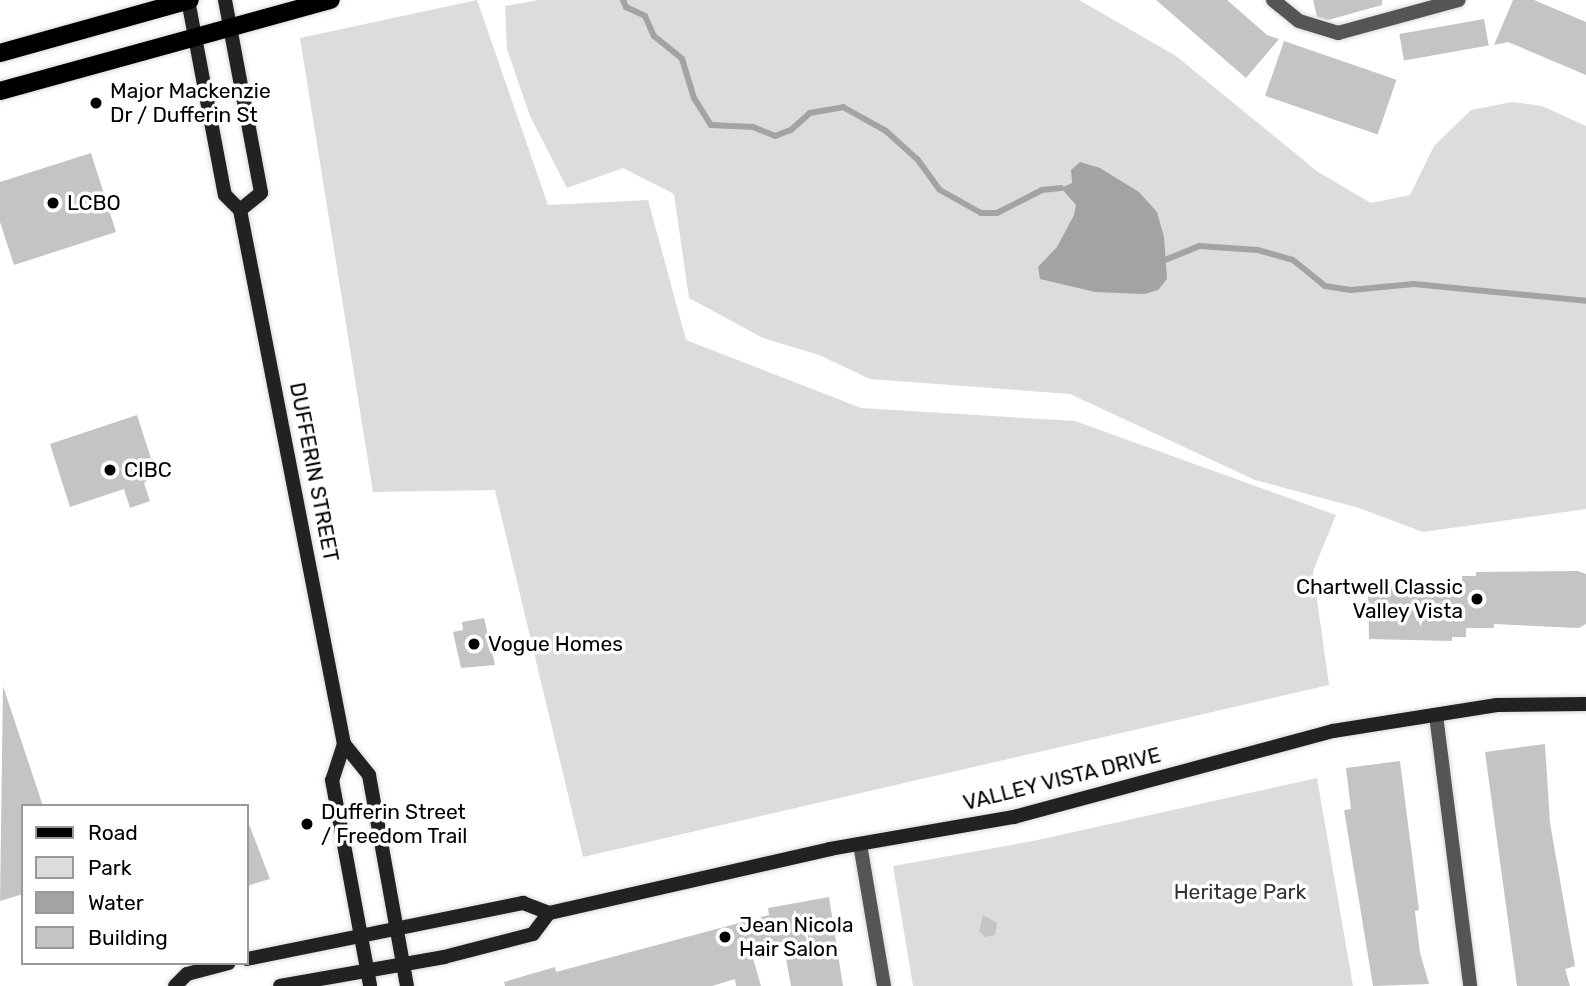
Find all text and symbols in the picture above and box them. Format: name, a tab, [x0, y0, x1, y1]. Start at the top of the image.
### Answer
place label: Major Mackenzie Dr / Dufferin St	[110, 78, 271, 128]
marker: Major Mackenzie Dr / Dufferin St	[88, 95, 104, 111]
place label: LCBO	[67, 190, 121, 216]
marker: LCBO	[45, 195, 61, 211]
street label: DUFFERIN STREET	[284, 380, 344, 564]
place label: CIBC	[124, 457, 172, 483]
marker: CIBC	[102, 462, 118, 478]
place label: Chartwell Classic Valley Vista	[1296, 574, 1463, 624]
marker: Chartwell Classic Valley Vista	[1469, 591, 1485, 607]
place label: Vogue Homes	[488, 631, 623, 657]
marker: Vogue Homes	[466, 636, 482, 652]
street label: VALLEY VISTA DRIVE	[960, 742, 1164, 816]
place label: Dufferin Street / Freedom Trail	[321, 799, 468, 849]
legend	[21, 804, 248, 965]
marker: Dufferin Street / Freedom Trail	[299, 816, 315, 832]
text: Road	[88, 820, 138, 845]
text: Park	[88, 855, 132, 880]
park label: Heritage Park	[1174, 879, 1306, 905]
text: Water	[88, 890, 144, 915]
place label: Jean Nicola Hair Salon	[739, 912, 854, 962]
text: Building	[88, 925, 168, 950]
marker: Jean Nicola Hair Salon	[717, 929, 733, 945]

